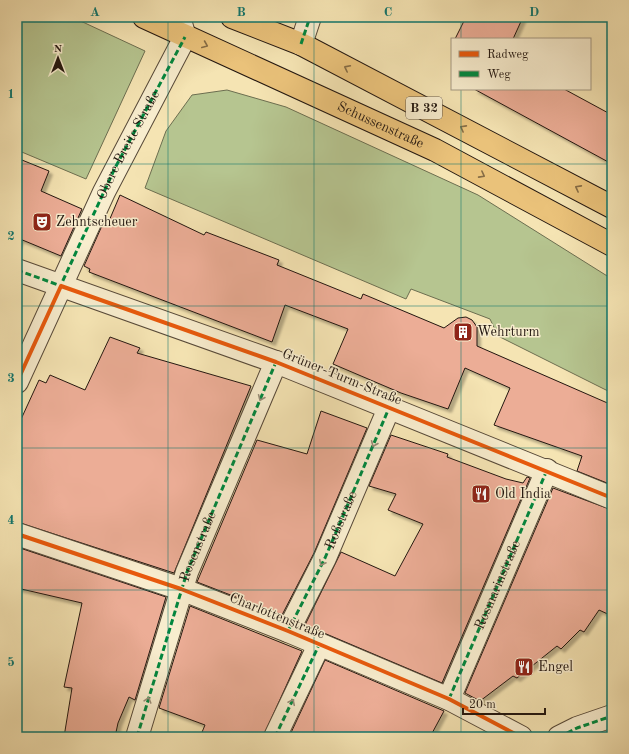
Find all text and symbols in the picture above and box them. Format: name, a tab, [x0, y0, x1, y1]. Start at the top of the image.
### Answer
text: A	[90, 6, 100, 19]
text: B	[236, 6, 246, 19]
text: C	[384, 6, 392, 19]
text: D	[529, 6, 539, 19]
north arrow	[38, 38, 78, 78]
legend	[451, 38, 591, 90]
one-way arrow	[200, 40, 208, 48]
text: N	[54, 44, 63, 55]
text: Radweg	[487, 49, 529, 61]
one-way arrow	[344, 65, 351, 73]
text: Weg	[487, 69, 511, 81]
text: 1	[7, 88, 15, 101]
street label: Obere Breite Straße	[95, 88, 162, 201]
road number: B 32	[406, 97, 442, 119]
street label: Schussenstraße	[335, 99, 426, 151]
one-way arrow	[459, 125, 467, 132]
one-way arrow	[478, 171, 485, 178]
one-way arrow	[574, 186, 582, 193]
theatre icon: Zehntscheuer	[31, 211, 53, 233]
place label: Zehntscheuer	[56, 215, 138, 229]
text: 2	[7, 230, 15, 243]
building icon: Wehrturm	[452, 321, 474, 343]
place label: Wehrturm	[477, 325, 540, 339]
street label: Grüner-Turm-Straße	[280, 347, 404, 407]
text: 3	[7, 372, 15, 385]
one-way arrow	[257, 394, 265, 401]
one-way arrow	[370, 440, 378, 447]
restaurant icon: Old India	[470, 483, 492, 505]
place label: Old India	[495, 487, 551, 501]
street label: Roßstraße	[323, 489, 360, 551]
street label: Rosenstraße	[177, 510, 219, 583]
text: 4	[7, 514, 15, 527]
street label: Rosmarinstraße	[473, 538, 523, 632]
one-way arrow	[319, 559, 327, 566]
street label: Charlottenstraße	[227, 590, 327, 642]
text: 5	[7, 656, 15, 669]
restaurant icon: Engel	[513, 656, 535, 678]
place label: Engel	[538, 660, 573, 674]
scale bar	[463, 690, 545, 716]
one-way arrow	[143, 696, 152, 703]
one-way arrow	[287, 699, 295, 706]
text: 20 m	[469, 699, 496, 711]

